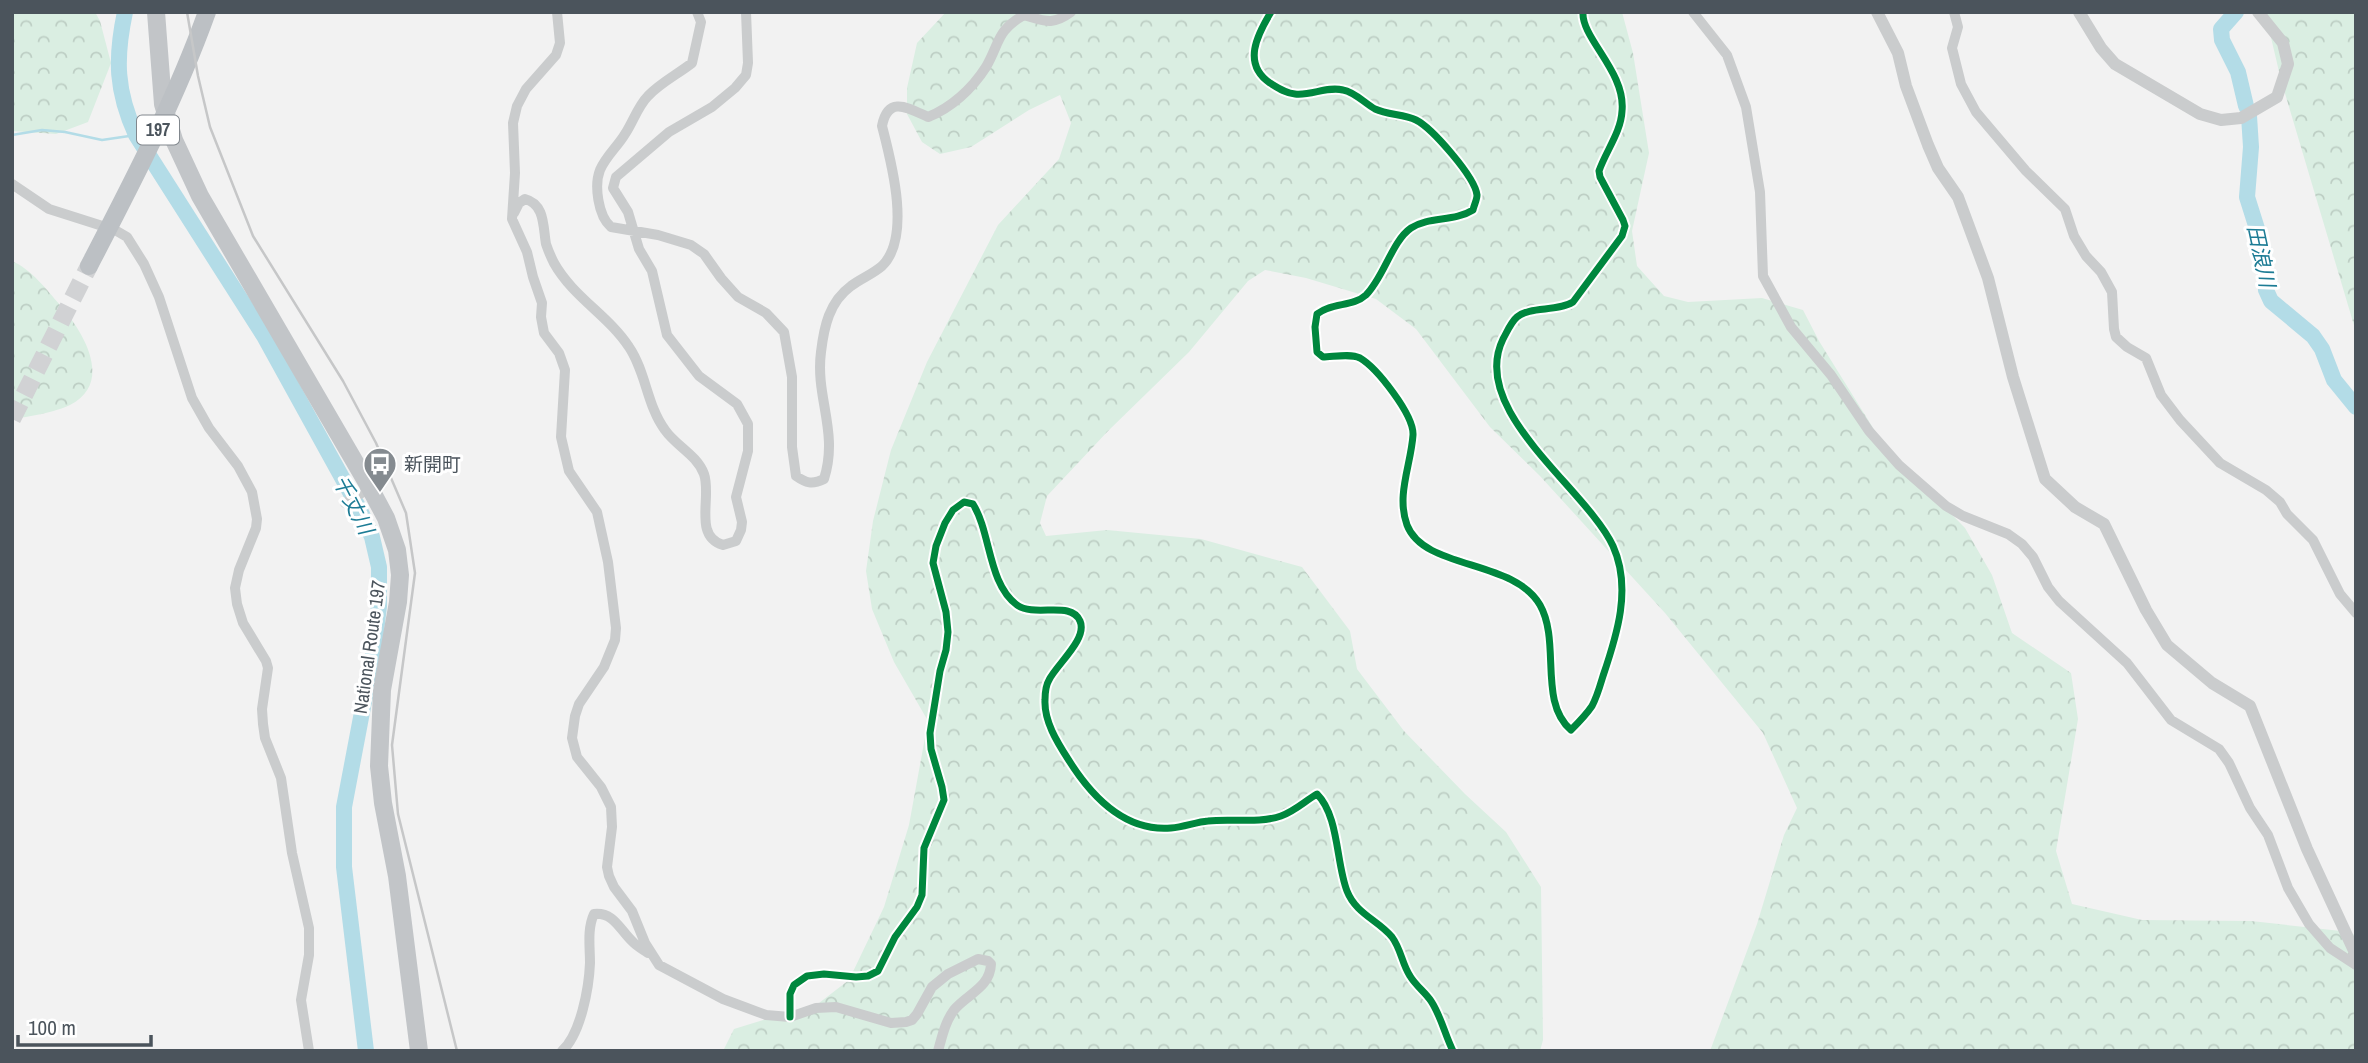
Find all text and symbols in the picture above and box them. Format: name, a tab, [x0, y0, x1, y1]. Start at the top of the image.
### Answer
road number: 197	[137, 116, 179, 145]
water label: 田浪川	[2241, 222, 2283, 292]
bus stop icon: 新開町	[361, 445, 399, 494]
place label: 新開町	[404, 451, 461, 477]
water label: 千丈川	[326, 470, 382, 541]
street label: National Route 197	[347, 578, 391, 715]
scale bar	[18, 1004, 150, 1048]
text: 100 m	[28, 1013, 76, 1042]

